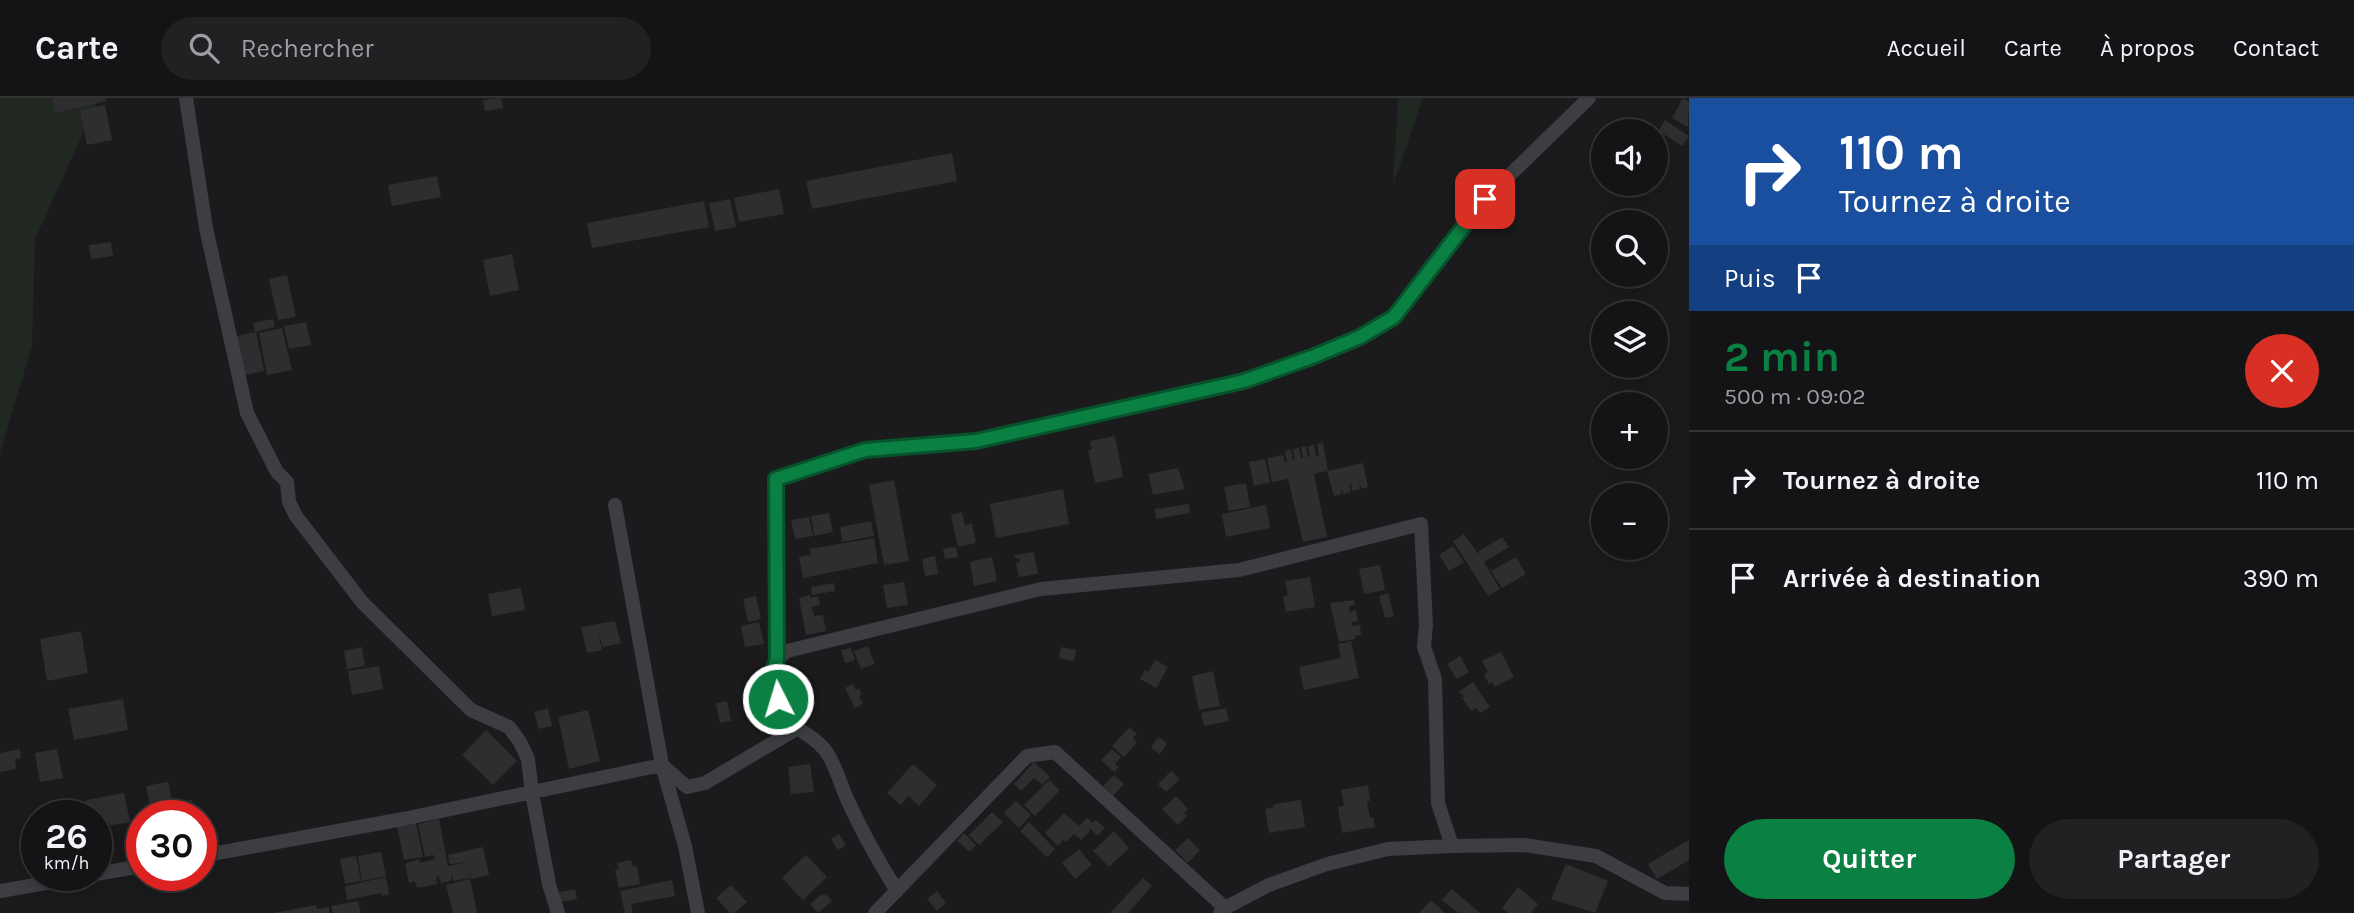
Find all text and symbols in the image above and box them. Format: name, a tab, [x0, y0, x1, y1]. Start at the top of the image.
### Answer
search box	[161, 17, 651, 80]
text: Carte	[35, 29, 119, 67]
icon: search	[185, 29, 223, 67]
text: Rechercher	[241, 33, 374, 64]
text: Accueil	[1887, 34, 1966, 62]
text: Carte	[2004, 34, 2062, 62]
text: À propos	[2100, 34, 2195, 62]
text: Contact	[2233, 34, 2319, 62]
map controls	[1591, 119, 1668, 560]
button: sound	[1591, 119, 1668, 196]
text: 110 m	[1839, 124, 1964, 181]
icon: right	[1724, 126, 1815, 217]
pin	[1455, 169, 1515, 229]
icon: arrive	[1466, 180, 1504, 218]
text: Tournez à droite	[1839, 183, 2071, 220]
button: search	[1591, 210, 1668, 287]
icon: arrive	[1790, 259, 1828, 297]
text: Puis	[1724, 263, 1776, 294]
button: layers	[1591, 301, 1668, 378]
text: 2 min	[1724, 332, 1840, 382]
button: close	[2245, 334, 2319, 408]
text: 500 m · 09:02	[1724, 383, 1866, 410]
button: +	[1591, 392, 1668, 469]
icon: right	[1724, 461, 1762, 499]
text: Tournez à droite	[1783, 465, 1980, 496]
text: 110 m	[2256, 465, 2319, 496]
button: −	[1591, 483, 1668, 560]
icon: arrive	[1724, 559, 1762, 597]
text: Arrivée à destination	[1783, 563, 2041, 594]
text: 390 m	[2243, 563, 2319, 594]
position arrow	[741, 662, 815, 736]
speed limit sign: 30	[126, 800, 217, 891]
text: 26	[45, 816, 88, 857]
button: Quitter	[1724, 819, 2015, 899]
button: Partager	[2029, 819, 2319, 899]
text: km/h	[44, 852, 89, 874]

